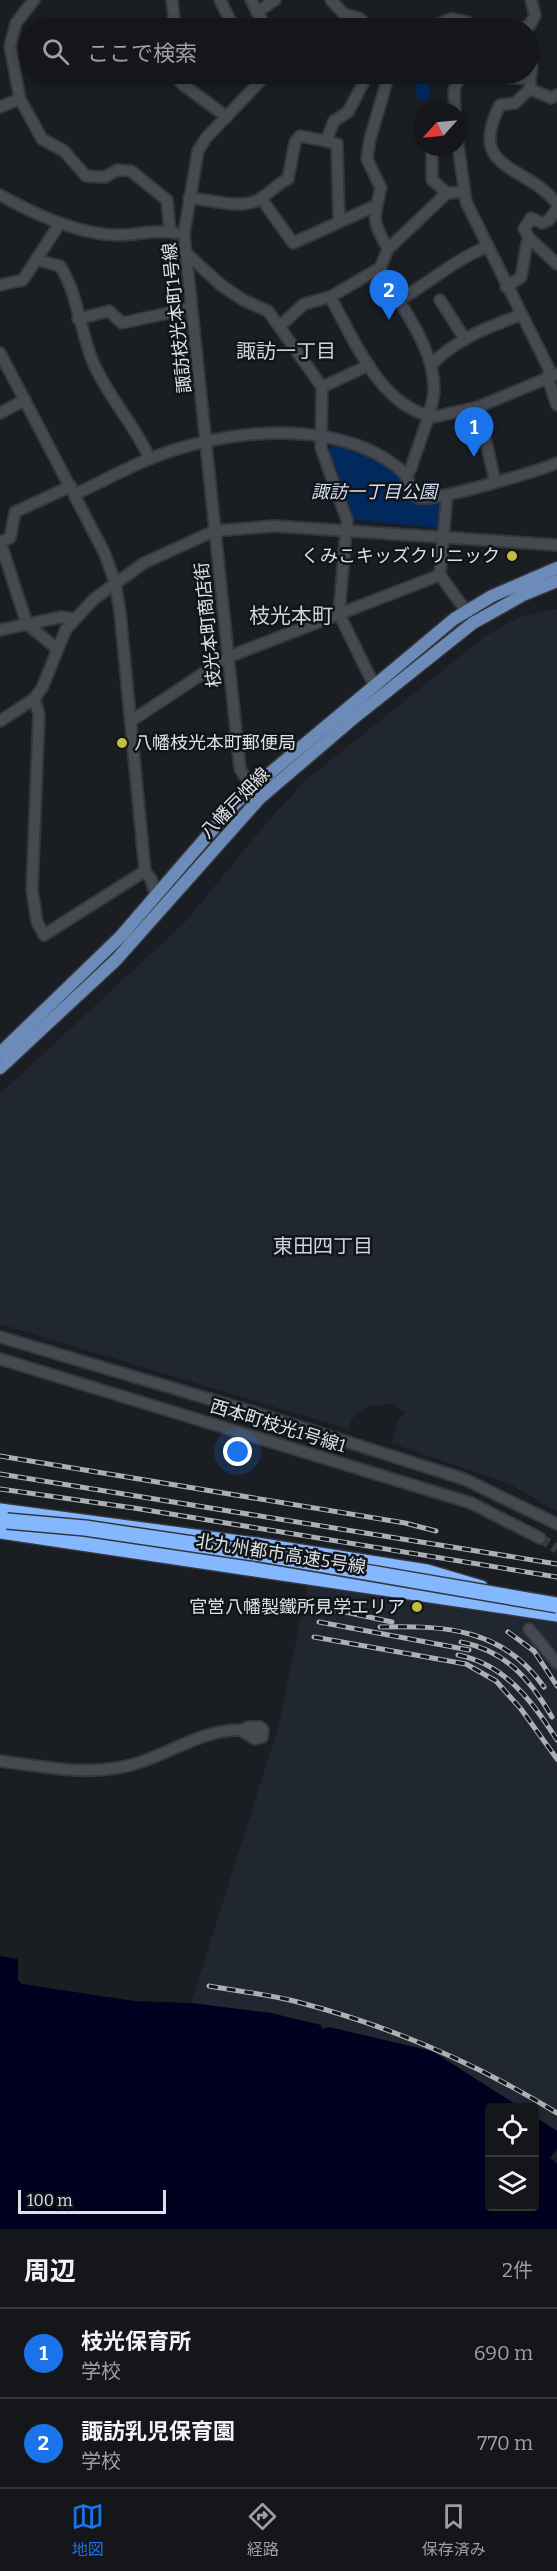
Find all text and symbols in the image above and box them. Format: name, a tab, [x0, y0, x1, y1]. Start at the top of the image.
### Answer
search box	[18, 18, 539, 84]
icon: search	[39, 35, 72, 68]
text: ここで検索	[87, 40, 197, 67]
north arrow	[413, 102, 467, 156]
street label: 諏訪枝光本町1号線	[158, 242, 196, 394]
pin: 2	[370, 270, 408, 320]
district label: 諏訪一丁目	[236, 339, 336, 363]
pin: 1	[454, 408, 494, 457]
park label: 諏訪一丁目公園	[311, 481, 440, 503]
place label: くみこキッズクリニック	[301, 545, 500, 567]
marker: くみこキッズクリニック	[505, 549, 519, 563]
street label: 枝光本町商店街	[190, 561, 226, 689]
district label: 枝光本町	[249, 603, 333, 629]
place label: 八幡枝光本町郵便局	[134, 732, 296, 754]
marker: 八幡枝光本町郵便局	[115, 736, 129, 750]
street label: 八幡戸畑線	[196, 763, 274, 843]
district label: 東田四丁目	[273, 1234, 373, 1258]
street label: 西本町枝光1号線1	[208, 1395, 349, 1457]
your location	[223, 1437, 252, 1466]
street label: 北九州都市高速5号線	[195, 1530, 367, 1578]
place label: 官営八幡製鐵所見学エリア	[189, 1596, 405, 1618]
marker: 官営八幡製鐵所見学エリア	[410, 1600, 424, 1614]
map controls	[485, 2103, 539, 2211]
button: locate	[485, 2103, 539, 2157]
button: layers	[485, 2157, 539, 2211]
scale bar	[18, 2187, 166, 2214]
text: 100 m	[27, 2191, 72, 2210]
text: 周辺	[24, 2256, 76, 2287]
text: 2件	[502, 2258, 533, 2282]
text: 枝光保育所	[81, 2328, 191, 2355]
text: 1	[39, 2341, 48, 2365]
text: 690 m	[474, 2341, 533, 2365]
text: 学校	[81, 2359, 121, 2383]
text: 諏訪乳児保育園	[81, 2418, 235, 2445]
text: 2	[38, 2431, 49, 2455]
text: 770 m	[477, 2431, 533, 2455]
text: 学校	[81, 2449, 121, 2473]
tab: 地図	[71, 2500, 104, 2560]
tab: 経路	[246, 2500, 279, 2560]
tab: 保存済み	[422, 2500, 486, 2560]

